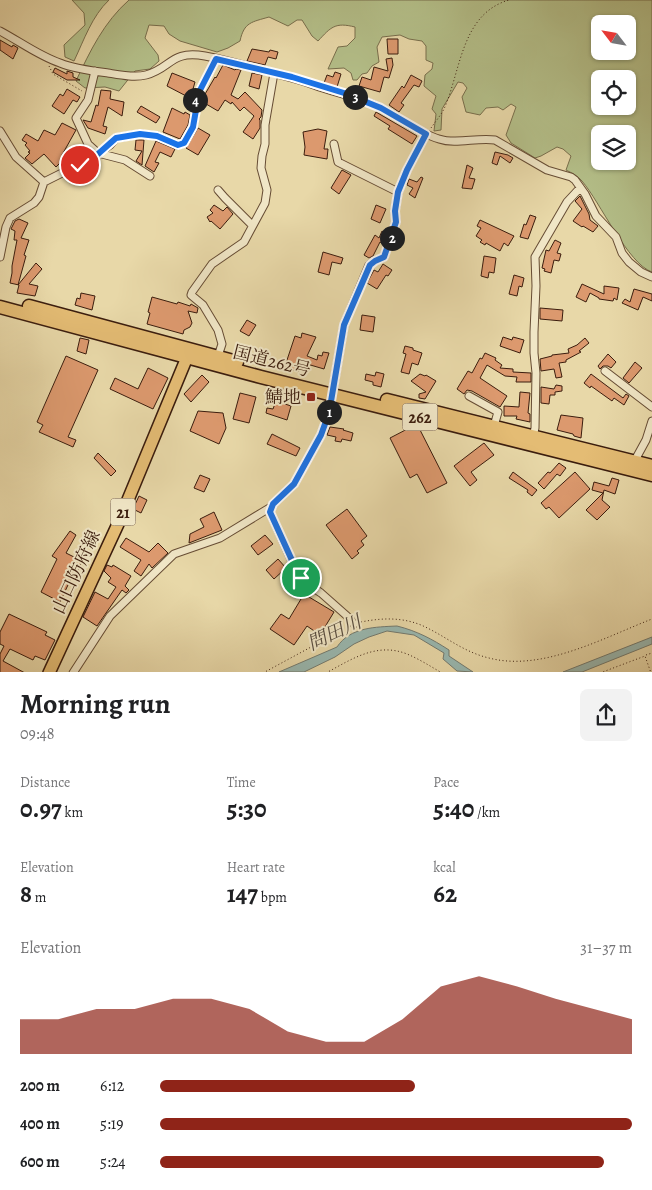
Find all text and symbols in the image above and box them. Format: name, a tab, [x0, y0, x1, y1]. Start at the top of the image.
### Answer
north arrow	[591, 15, 636, 60]
map controls	[591, 15, 636, 170]
button: locate	[591, 70, 636, 115]
pin: 3	[342, 84, 368, 110]
pin: 4	[182, 88, 208, 112]
text: 3	[352, 88, 359, 107]
text: 4	[192, 91, 199, 110]
button: layers	[591, 125, 636, 170]
pin	[59, 144, 101, 186]
icon: check	[66, 151, 94, 179]
pin: 2	[380, 226, 404, 250]
text: 2	[389, 229, 396, 248]
street label: 国道262号	[231, 340, 313, 382]
place label: 鯖地	[265, 385, 301, 409]
marker: 鯖地	[305, 391, 317, 403]
pin: 1	[316, 400, 342, 424]
text: 1	[327, 403, 332, 422]
road number: 262	[402, 404, 438, 431]
road number: 21	[110, 498, 136, 526]
street label: 山口防府線	[46, 526, 106, 618]
pin	[280, 557, 322, 599]
icon: arrive	[287, 564, 315, 592]
water label: 問田川	[303, 608, 368, 657]
text: Morning run	[20, 685, 170, 723]
button: share	[580, 689, 632, 741]
text: 09:48	[20, 723, 55, 745]
text: Distance	[20, 773, 70, 792]
text: Time	[227, 773, 256, 792]
text: Pace	[433, 773, 459, 792]
text: 0.97	[20, 792, 62, 826]
text: 5:30	[227, 792, 267, 826]
text: 5:40	[433, 792, 474, 826]
text: km	[62, 803, 83, 822]
text: /km	[474, 803, 500, 822]
text: Elevation	[20, 858, 74, 877]
text: Heart rate	[227, 858, 285, 877]
text: kcal	[433, 858, 456, 877]
text: 8	[20, 877, 32, 911]
text: 147	[227, 877, 258, 911]
text: 62	[433, 877, 457, 911]
text: m	[32, 888, 46, 907]
text: bpm	[258, 888, 287, 907]
text: Elevation	[20, 937, 81, 959]
text: 31–37 m	[580, 937, 632, 959]
text: 200 m	[20, 1075, 60, 1097]
text: 6:12	[100, 1075, 124, 1097]
text: 400 m	[20, 1113, 60, 1135]
text: 5:19	[100, 1113, 123, 1135]
text: 600 m	[20, 1151, 60, 1173]
text: 5:24	[100, 1151, 126, 1173]

